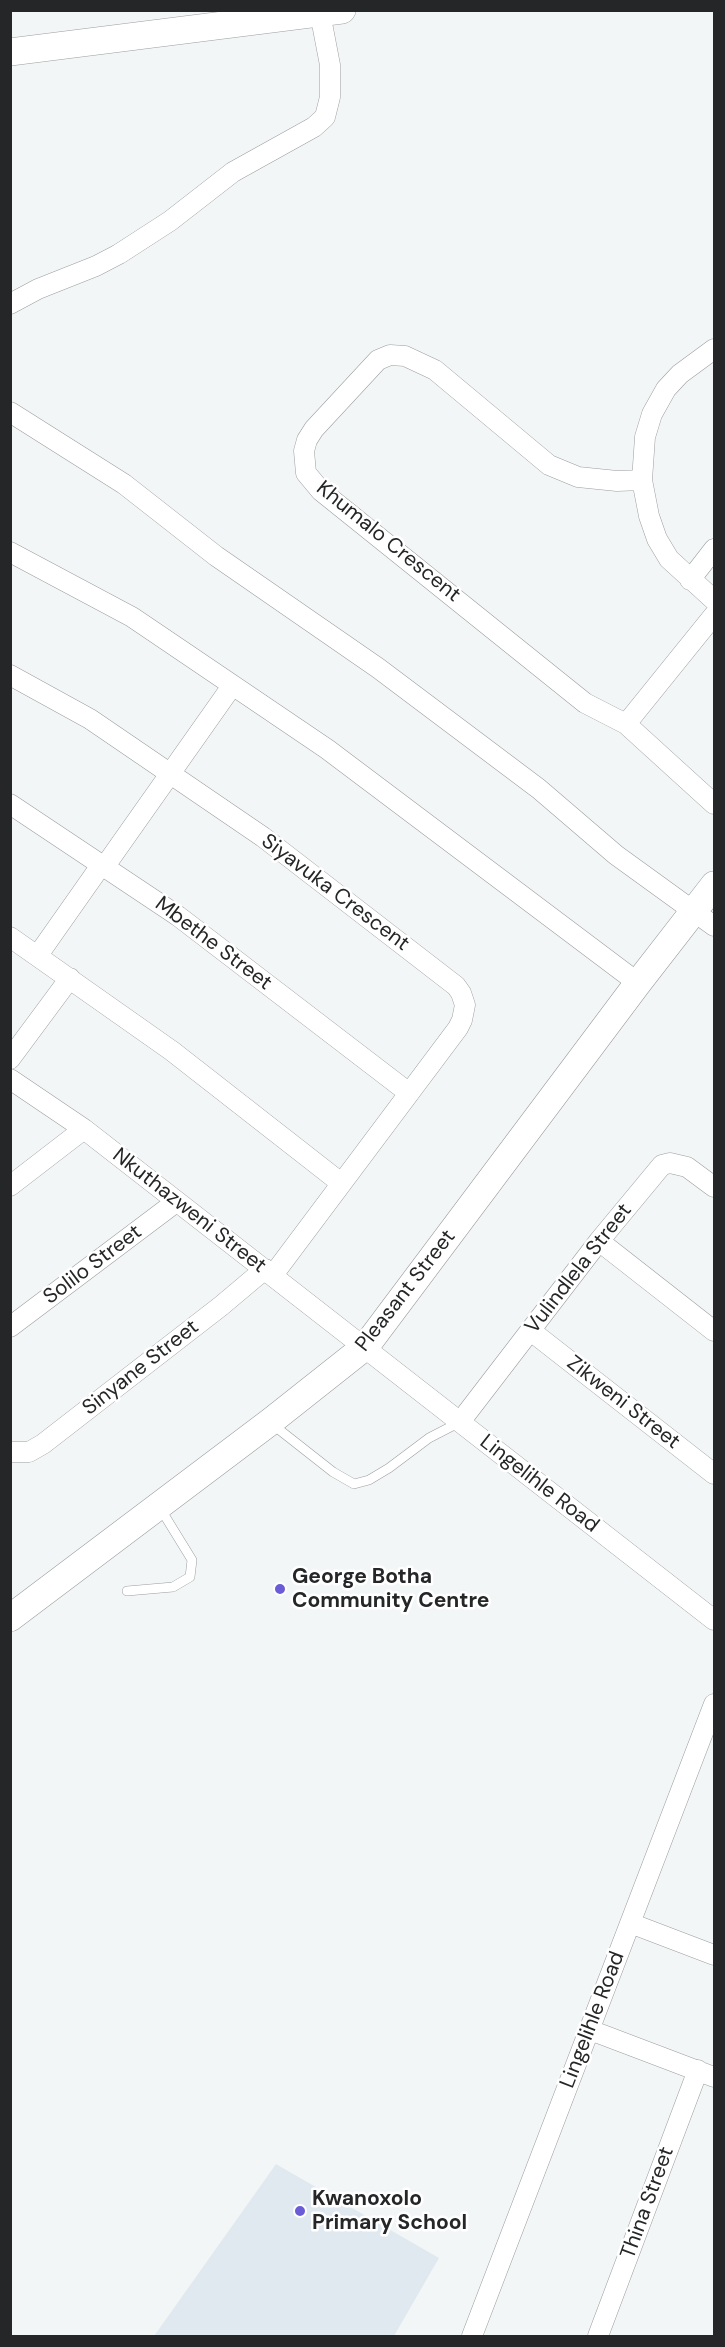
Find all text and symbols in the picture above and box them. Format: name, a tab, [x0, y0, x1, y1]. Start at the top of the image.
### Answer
street label: Khumalo Crescent	[311, 476, 465, 608]
street label: Siyavuka Crescent	[256, 829, 414, 957]
street label: Mbethe Street	[150, 892, 276, 996]
street label: Nkuthazweni Street	[107, 1143, 271, 1279]
street label: Vulindlela Street	[520, 1199, 638, 1339]
street label: Solilo Street	[39, 1220, 147, 1310]
street label: Pleasant Street	[351, 1225, 461, 1357]
street label: Sinyane Street	[78, 1315, 204, 1421]
street label: Zikweni Street	[561, 1351, 685, 1455]
street label: Lingelihle Road	[474, 1430, 604, 1538]
place label: George Botha Community Centre	[292, 1564, 489, 1614]
marker: George Botha Community Centre	[273, 1582, 287, 1596]
street label: Lingelihle Road	[555, 1948, 631, 2092]
street label: Thina Street	[616, 2143, 680, 2263]
place label: Kwanoxolo Primary School	[312, 2186, 467, 2236]
marker: Kwanoxolo Primary School	[293, 2204, 307, 2218]

